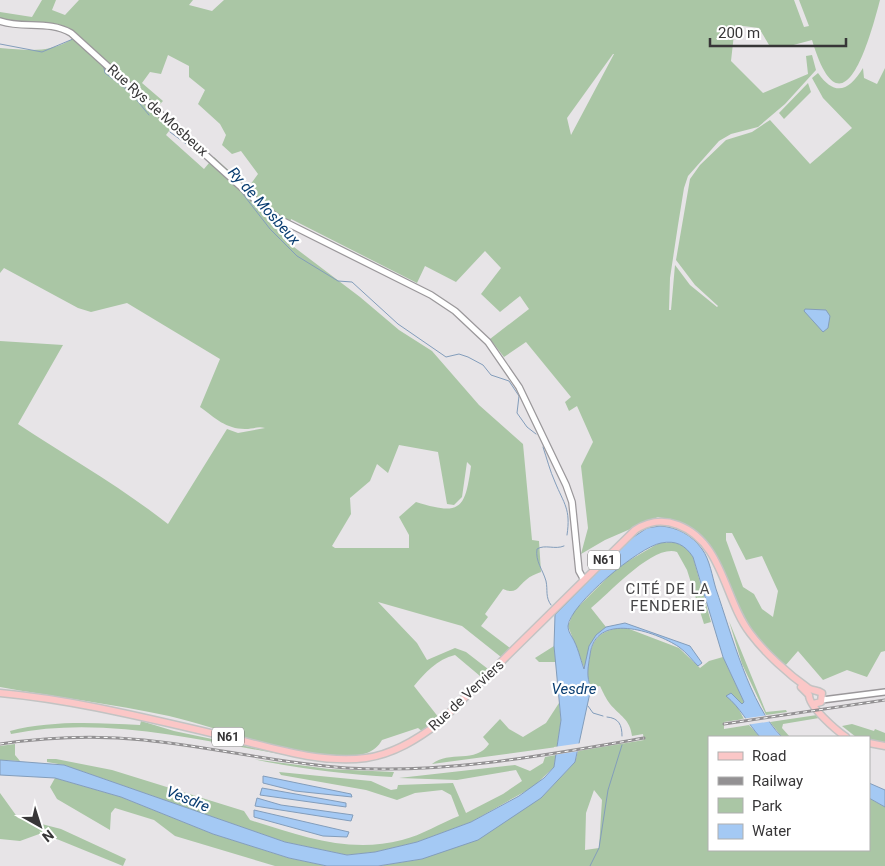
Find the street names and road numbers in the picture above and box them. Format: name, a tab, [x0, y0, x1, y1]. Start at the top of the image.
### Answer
street label: Rue Rys de Mosbeux	[105, 61, 211, 159]
road number: N61	[588, 550, 620, 570]
street label: Rue de Verviers	[425, 656, 507, 734]
road number: N61	[212, 728, 244, 746]

